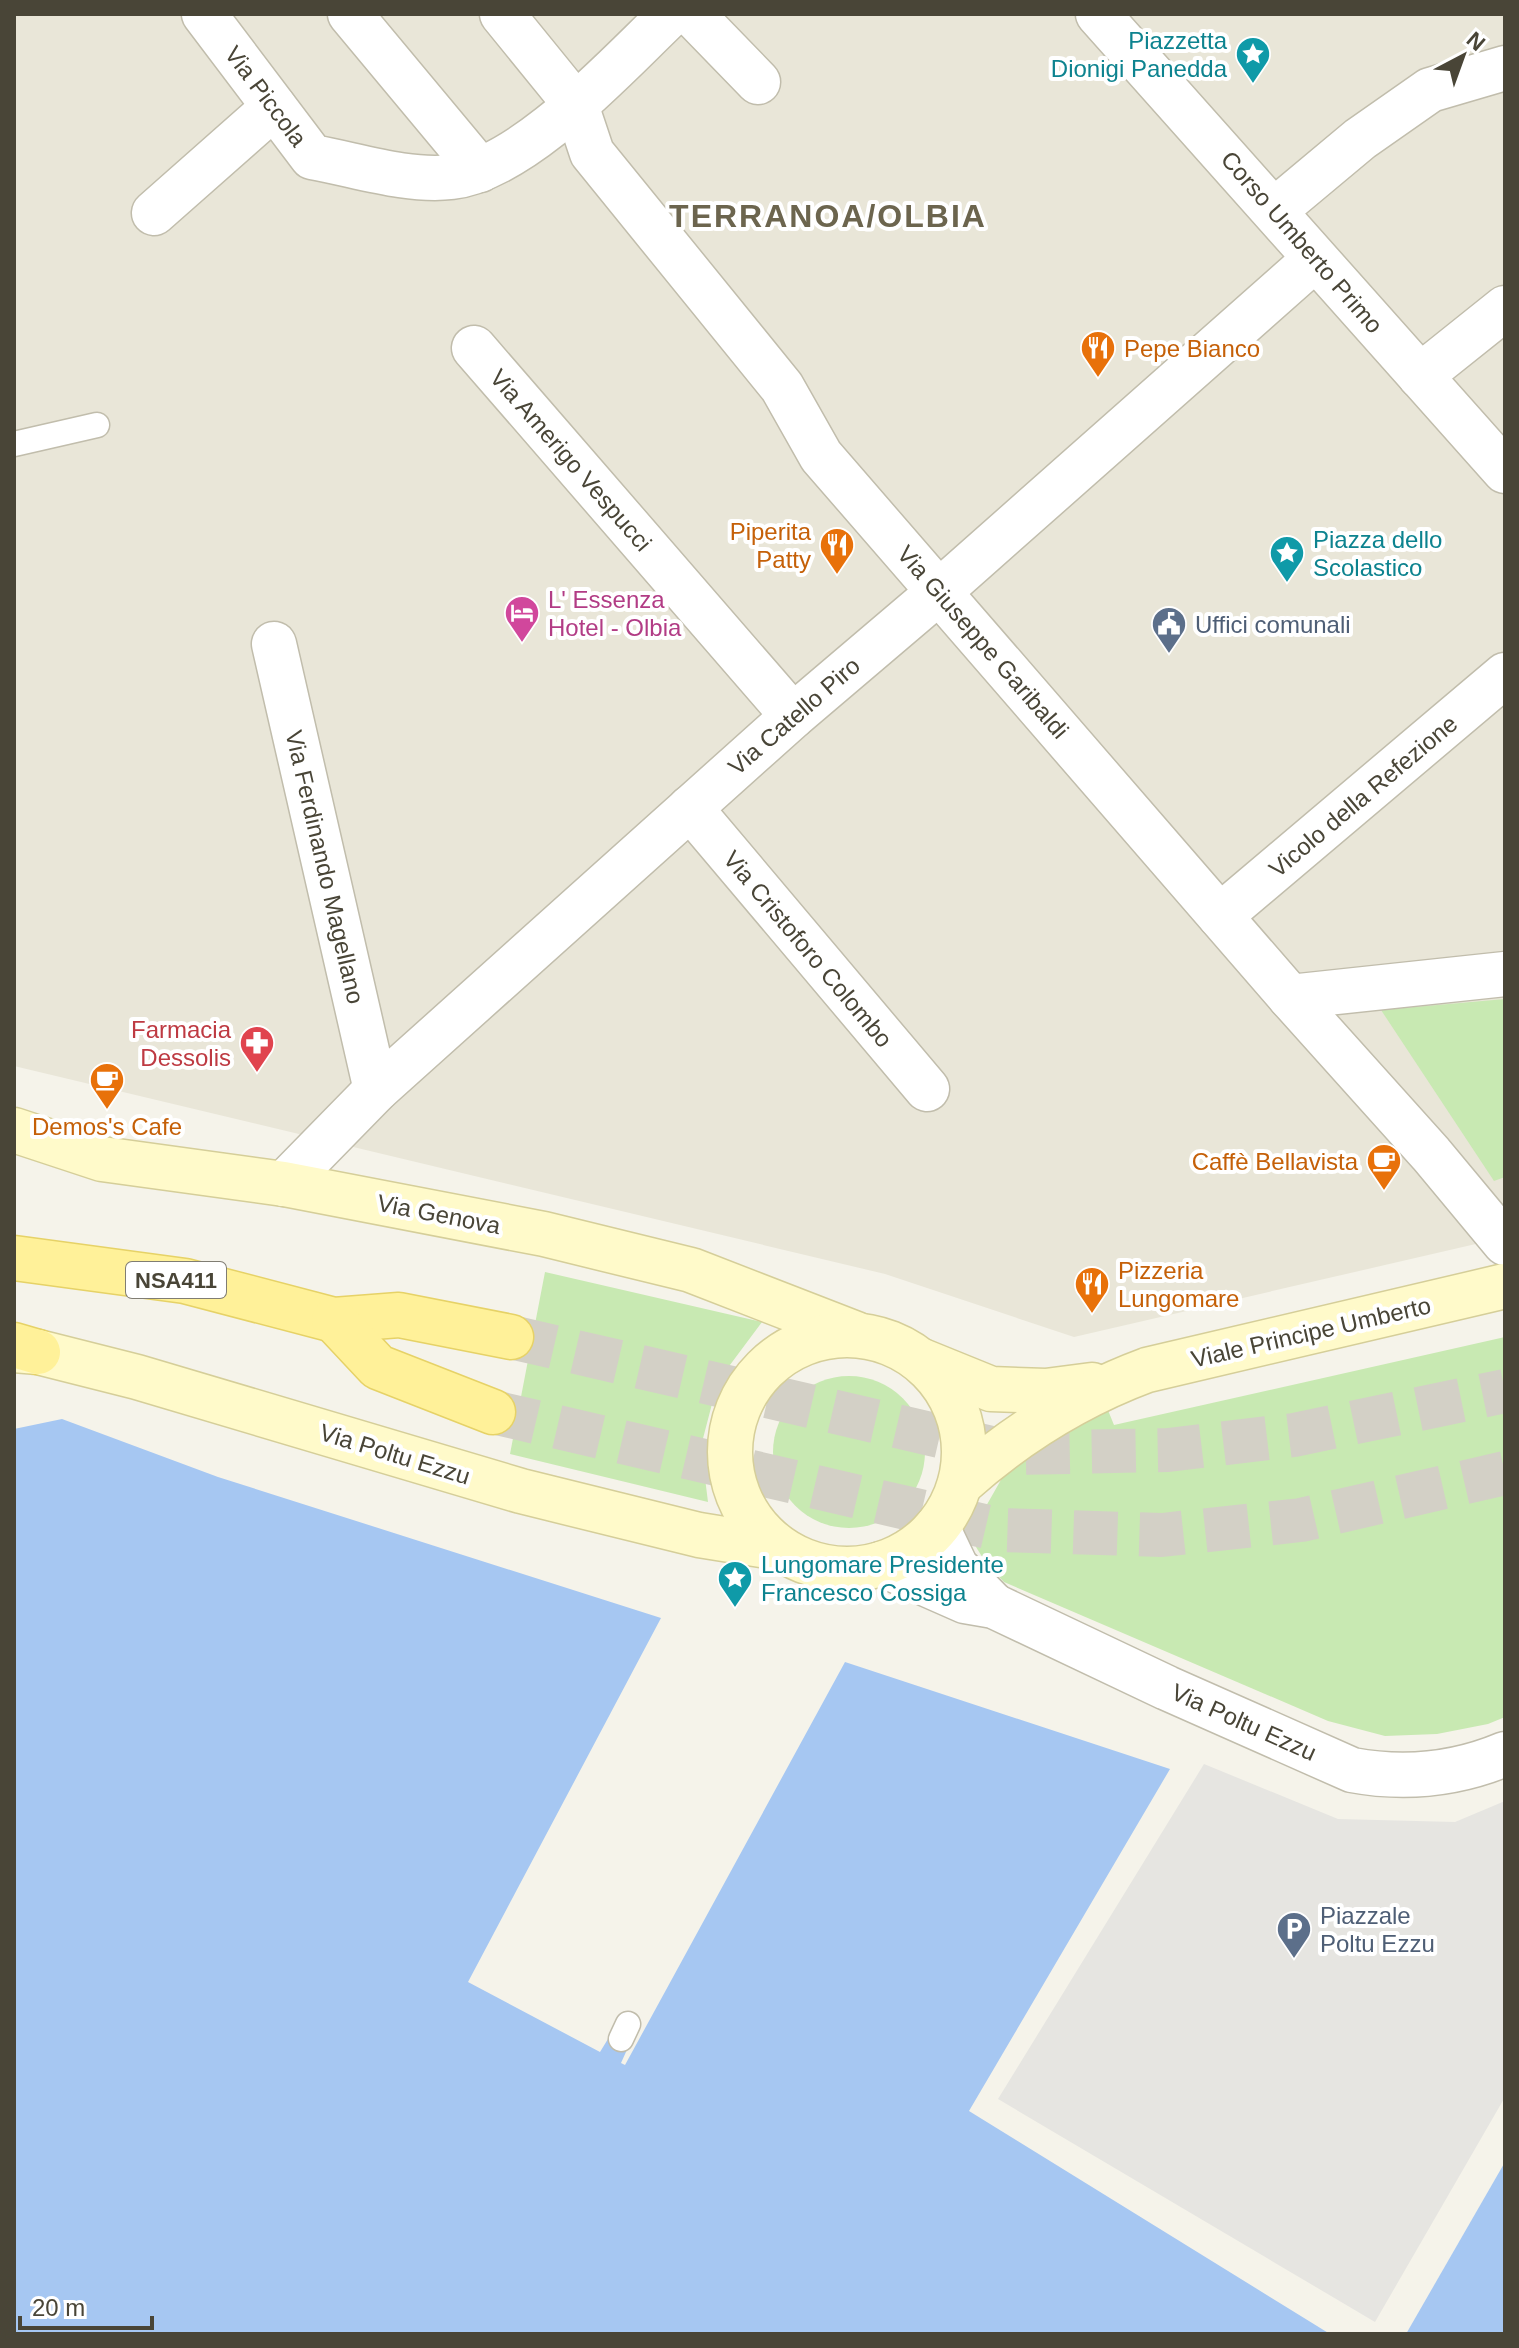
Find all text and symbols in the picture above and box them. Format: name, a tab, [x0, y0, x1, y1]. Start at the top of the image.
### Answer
north arrow	[1423, 16, 1503, 96]
place label: Piazzetta Dionigi Panedda	[1051, 27, 1228, 82]
text: N	[1462, 27, 1490, 56]
place icon: Piazzetta Dionigi Panedda	[1234, 35, 1272, 85]
street label: Via Piccola	[220, 41, 313, 152]
street label: Corso Umberto Primo	[1216, 146, 1388, 338]
district label: TERRANOA/OLBIA	[669, 198, 987, 234]
restaurant icon: Pepe Bianco	[1079, 329, 1117, 379]
place label: Pepe Bianco	[1124, 335, 1260, 362]
street label: Via Amerigo Vespucci	[485, 364, 657, 556]
place label: Piperita Patty	[730, 518, 812, 573]
restaurant icon: Piperita Patty	[818, 526, 856, 576]
place label: Piazza dello Scolastico	[1313, 526, 1442, 581]
place icon: Piazza dello Scolastico	[1268, 534, 1306, 584]
street label: Via Giuseppe Garibaldi	[892, 540, 1074, 744]
place label: L' Essenza Hotel - Olbia	[548, 586, 682, 641]
hotel icon: L' Essenza Hotel - Olbia	[503, 594, 541, 644]
public building icon: Uffici comunali	[1150, 605, 1188, 655]
place label: Uffici comunali	[1195, 611, 1351, 638]
street label: Via Catello Piro	[723, 652, 865, 780]
street label: Vicolo della Refezione	[1264, 709, 1462, 883]
street label: Via Ferdinando Magellano	[280, 728, 370, 1006]
street label: Via Cristoforo Colombo	[718, 845, 898, 1053]
place label: Farmacia Dessolis	[131, 1016, 232, 1071]
pharmacy icon: Farmacia Dessolis	[238, 1024, 276, 1074]
cafe icon: Demos's Cafe	[88, 1061, 126, 1111]
place label: Demos's Cafe	[32, 1113, 182, 1140]
cafe icon: Caffè Bellavista	[1365, 1142, 1403, 1192]
place label: Caffè Bellavista	[1192, 1148, 1359, 1175]
street label: Via Genova	[375, 1189, 504, 1239]
place label: Pizzeria Lungomare	[1118, 1257, 1239, 1312]
road number: NSA411	[126, 1262, 226, 1298]
restaurant icon: Pizzeria Lungomare	[1073, 1265, 1111, 1315]
street label: Viale Principe Umberto	[1189, 1291, 1433, 1373]
street label: Via Poltu Ezzu	[317, 1418, 473, 1490]
place label: Lungomare Presidente Francesco Cossiga	[761, 1551, 1004, 1606]
place icon: Lungomare Presidente Francesco Cossiga	[716, 1559, 754, 1609]
street label: Via Poltu Ezzu	[1167, 1678, 1321, 1766]
place label: Piazzale Poltu Ezzu	[1320, 1902, 1435, 1957]
parking icon: Piazzale Poltu Ezzu	[1275, 1910, 1313, 1960]
scale bar	[20, 2280, 152, 2330]
text: 20 m	[32, 2294, 85, 2321]

